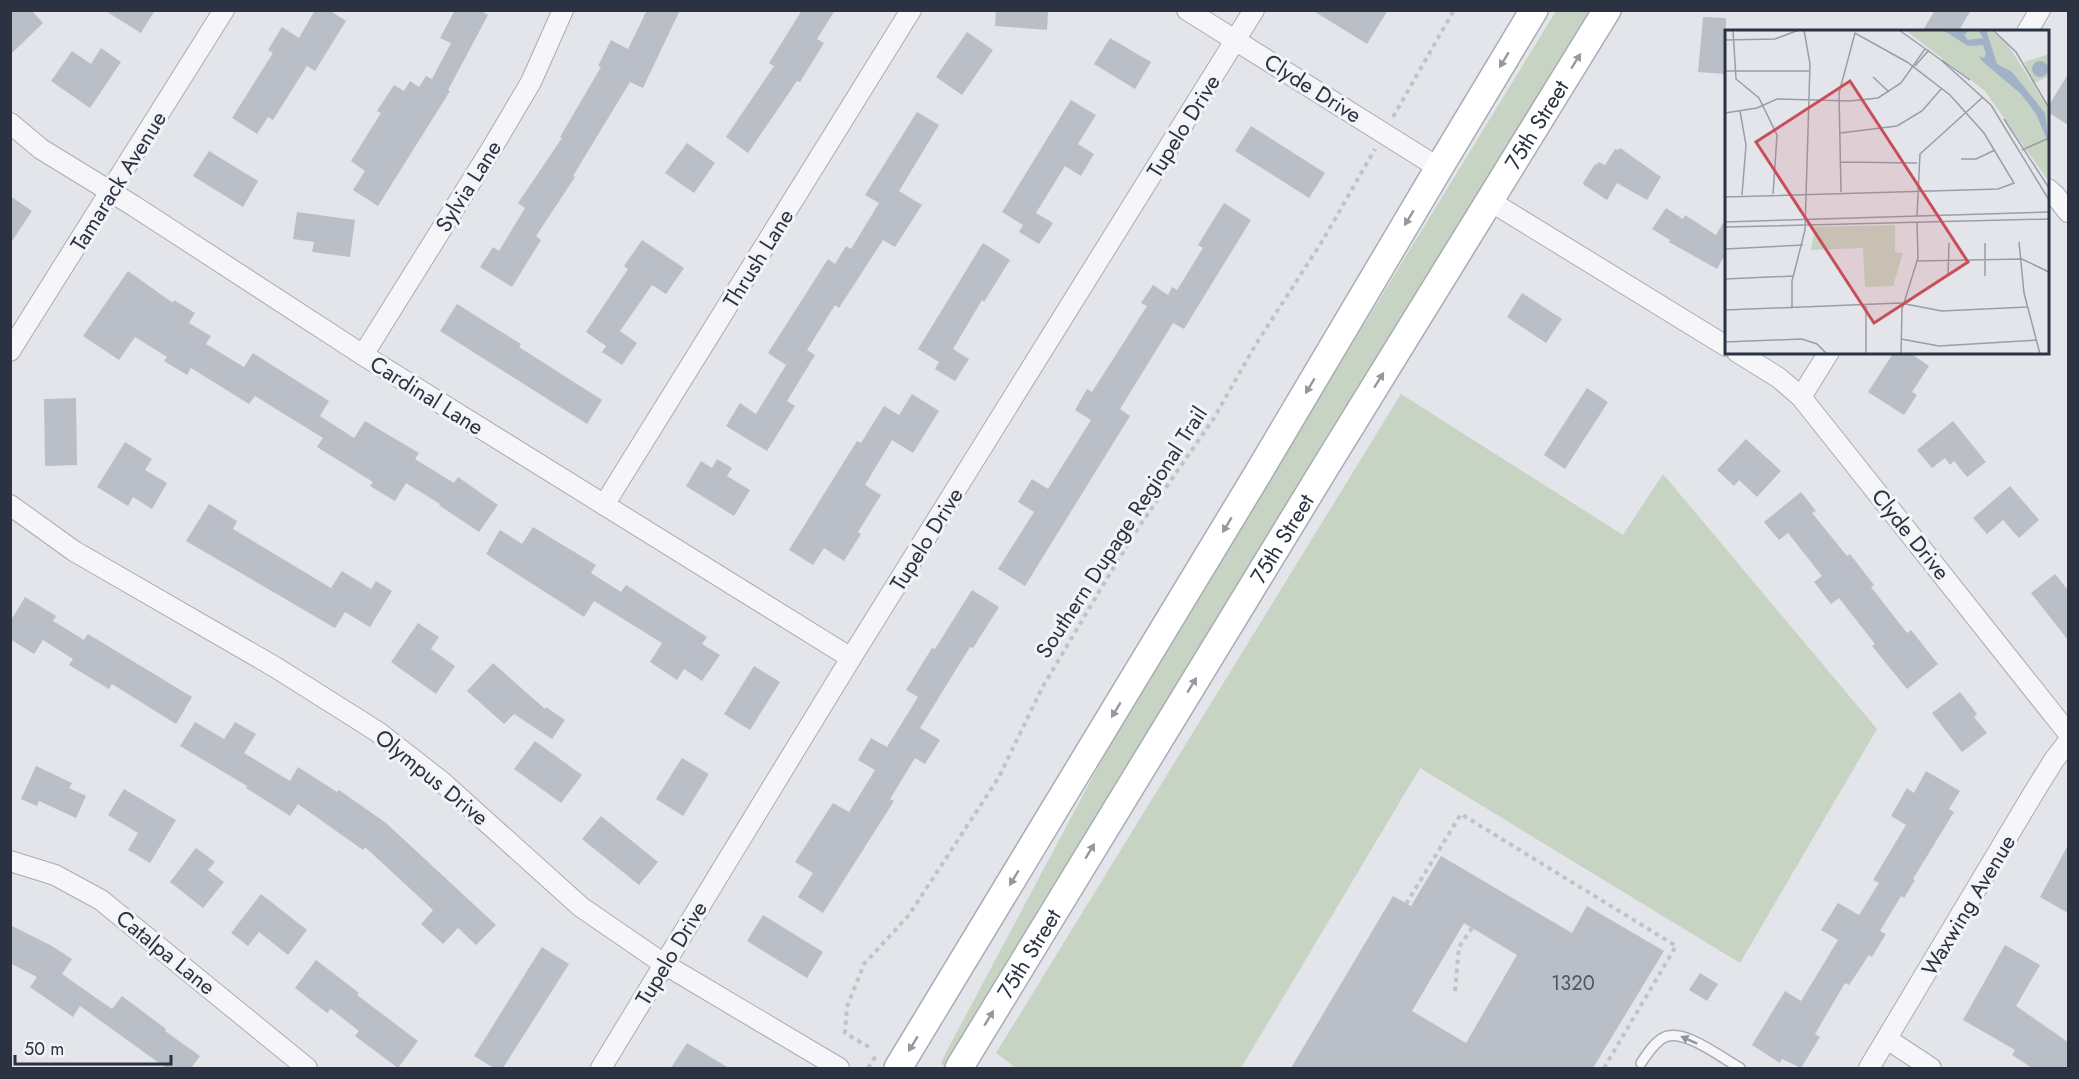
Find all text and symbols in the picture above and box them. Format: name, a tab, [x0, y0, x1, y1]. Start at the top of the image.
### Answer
inset map	[1725, 30, 2049, 354]
street label: Clyde Drive	[1258, 46, 1368, 130]
one-way arrow	[1498, 52, 1509, 68]
one-way arrow	[1570, 53, 1581, 69]
street label: Tupelo Drive	[1139, 68, 1227, 184]
street label: 75th Street	[1497, 73, 1577, 176]
street label: Tamarack Avenue	[62, 105, 174, 257]
street label: Sylvia Lane	[427, 134, 509, 238]
street label: Thrush Lane	[715, 202, 801, 314]
one-way arrow	[1404, 210, 1414, 227]
street label: Cardinal Lane	[364, 347, 490, 443]
one-way arrow	[1373, 372, 1384, 388]
one-way arrow	[1305, 378, 1315, 395]
street label: Southern Dupage Regional Trail	[1027, 400, 1215, 664]
street label: Tupelo Drive	[882, 481, 970, 597]
street label: Clyde Drive	[1864, 482, 1958, 586]
street label: 75th Street	[1242, 487, 1322, 590]
one-way arrow	[1222, 517, 1233, 533]
one-way arrow	[1186, 677, 1197, 693]
one-way arrow	[1110, 702, 1121, 718]
street label: Olympus Drive	[368, 721, 496, 833]
street label: Waxwing Avenue	[1913, 828, 2023, 982]
one-way arrow	[1085, 843, 1096, 859]
one-way arrow	[1009, 870, 1020, 886]
street label: Tupelo Drive	[627, 895, 715, 1011]
street label: Catalpa Lane	[109, 902, 223, 1002]
street label: 75th Street	[989, 902, 1069, 1005]
house number: 1320	[1551, 969, 1595, 998]
one-way arrow	[984, 1010, 995, 1026]
scale bar	[15, 1028, 171, 1066]
one-way arrow	[1681, 1035, 1698, 1044]
text: 50 m	[24, 1036, 64, 1062]
one-way arrow	[907, 1036, 918, 1052]

